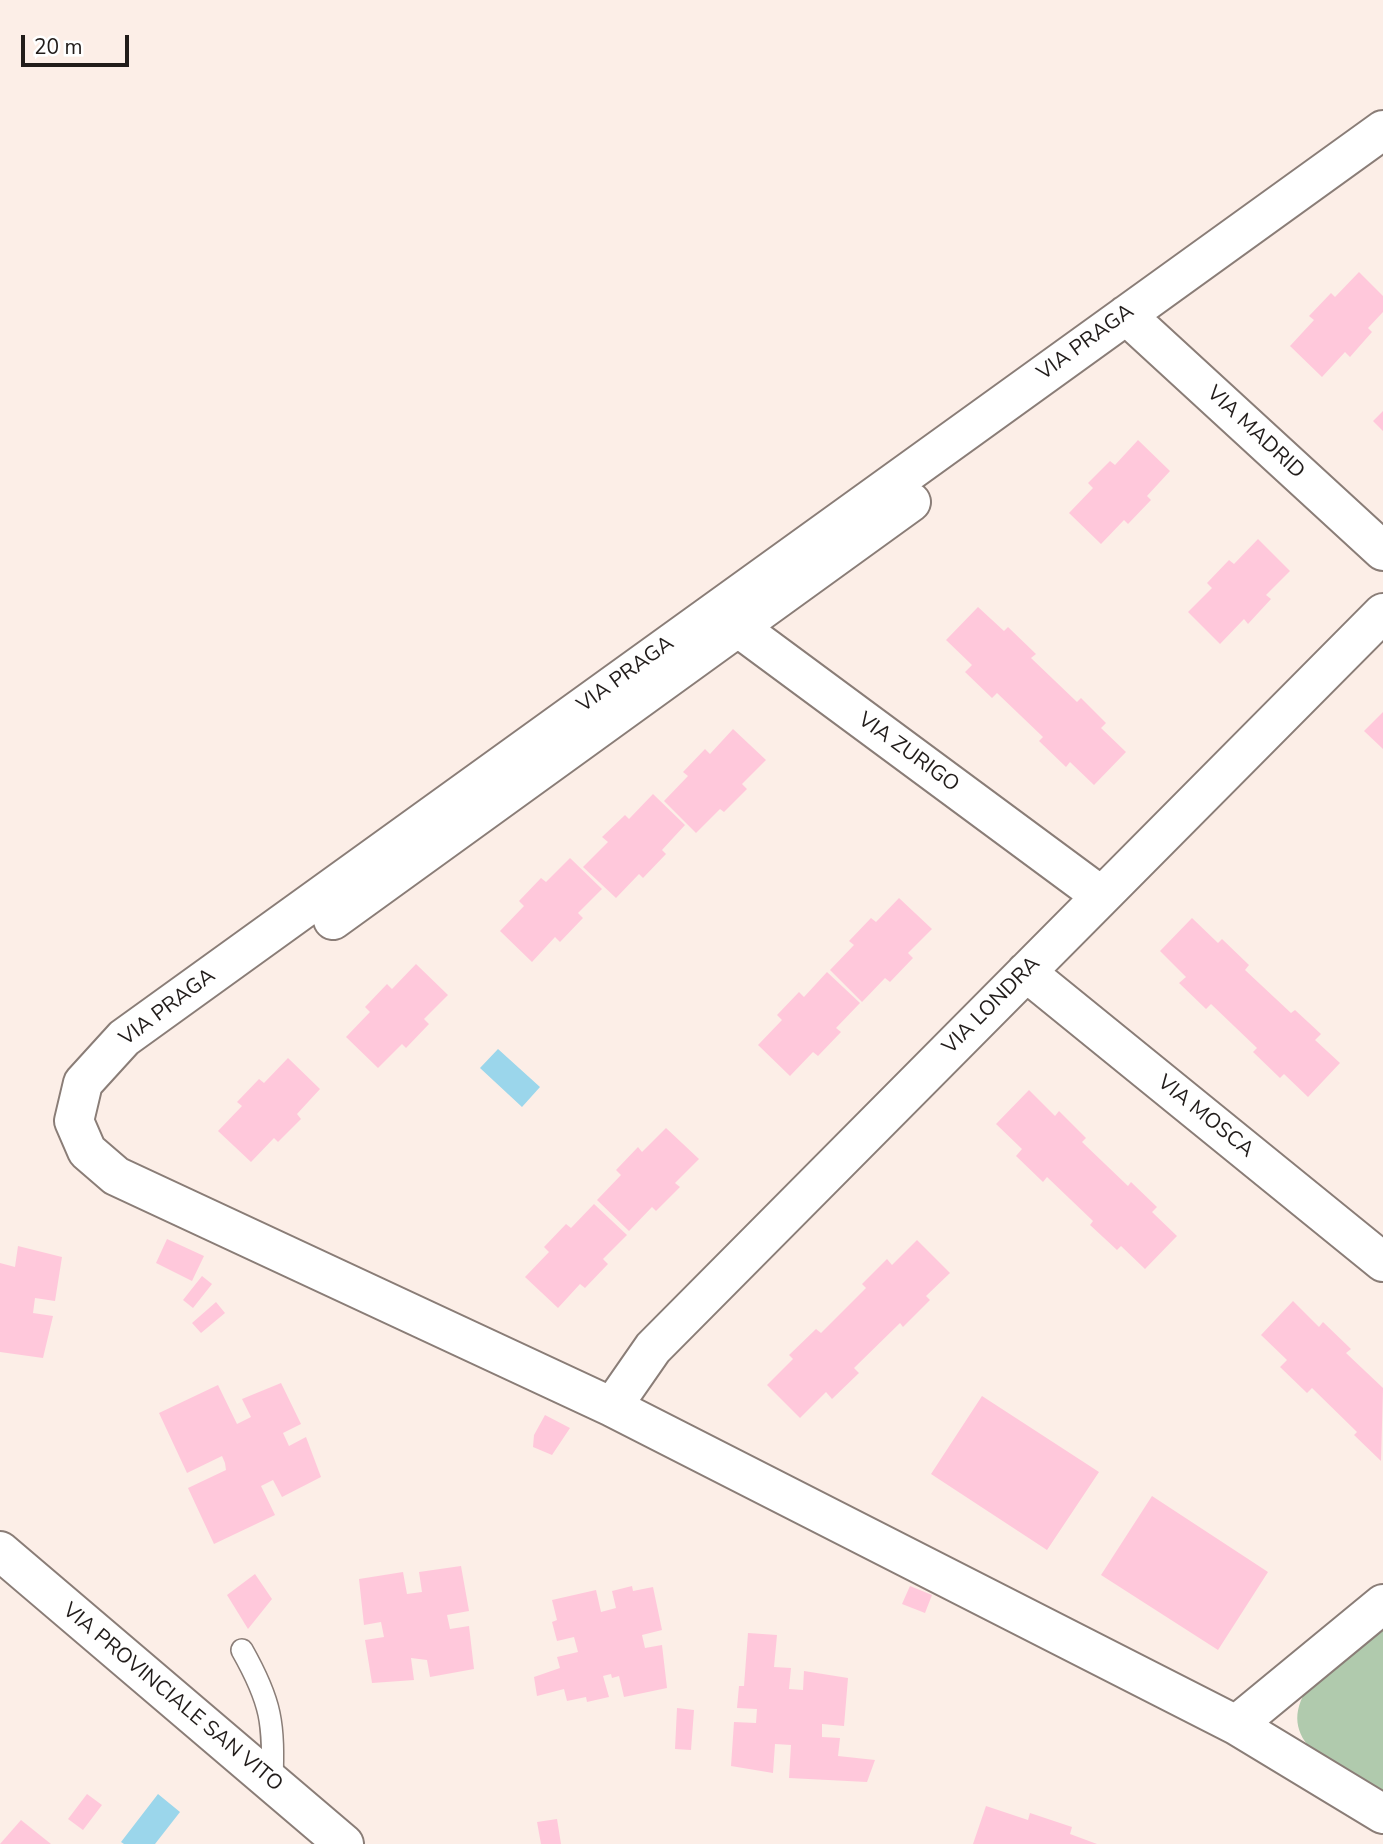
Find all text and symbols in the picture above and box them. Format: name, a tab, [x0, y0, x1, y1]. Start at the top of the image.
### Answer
scale bar	[24, 21, 133, 65]
text: 20 m	[34, 33, 83, 61]
street label: VIA PRAGA	[1033, 300, 1139, 386]
street label: VIA MADRID	[1201, 381, 1309, 485]
street label: VIA PRAGA	[573, 632, 679, 718]
street label: VIA ZURIGO	[852, 708, 964, 798]
street label: VIA LONDRA	[938, 952, 1046, 1060]
street label: VIA PRAGA	[115, 964, 221, 1052]
street label: VIA MOSCA	[1152, 1071, 1258, 1163]
street label: VIA PROVINCIALE SAN VITO	[57, 1598, 287, 1798]

